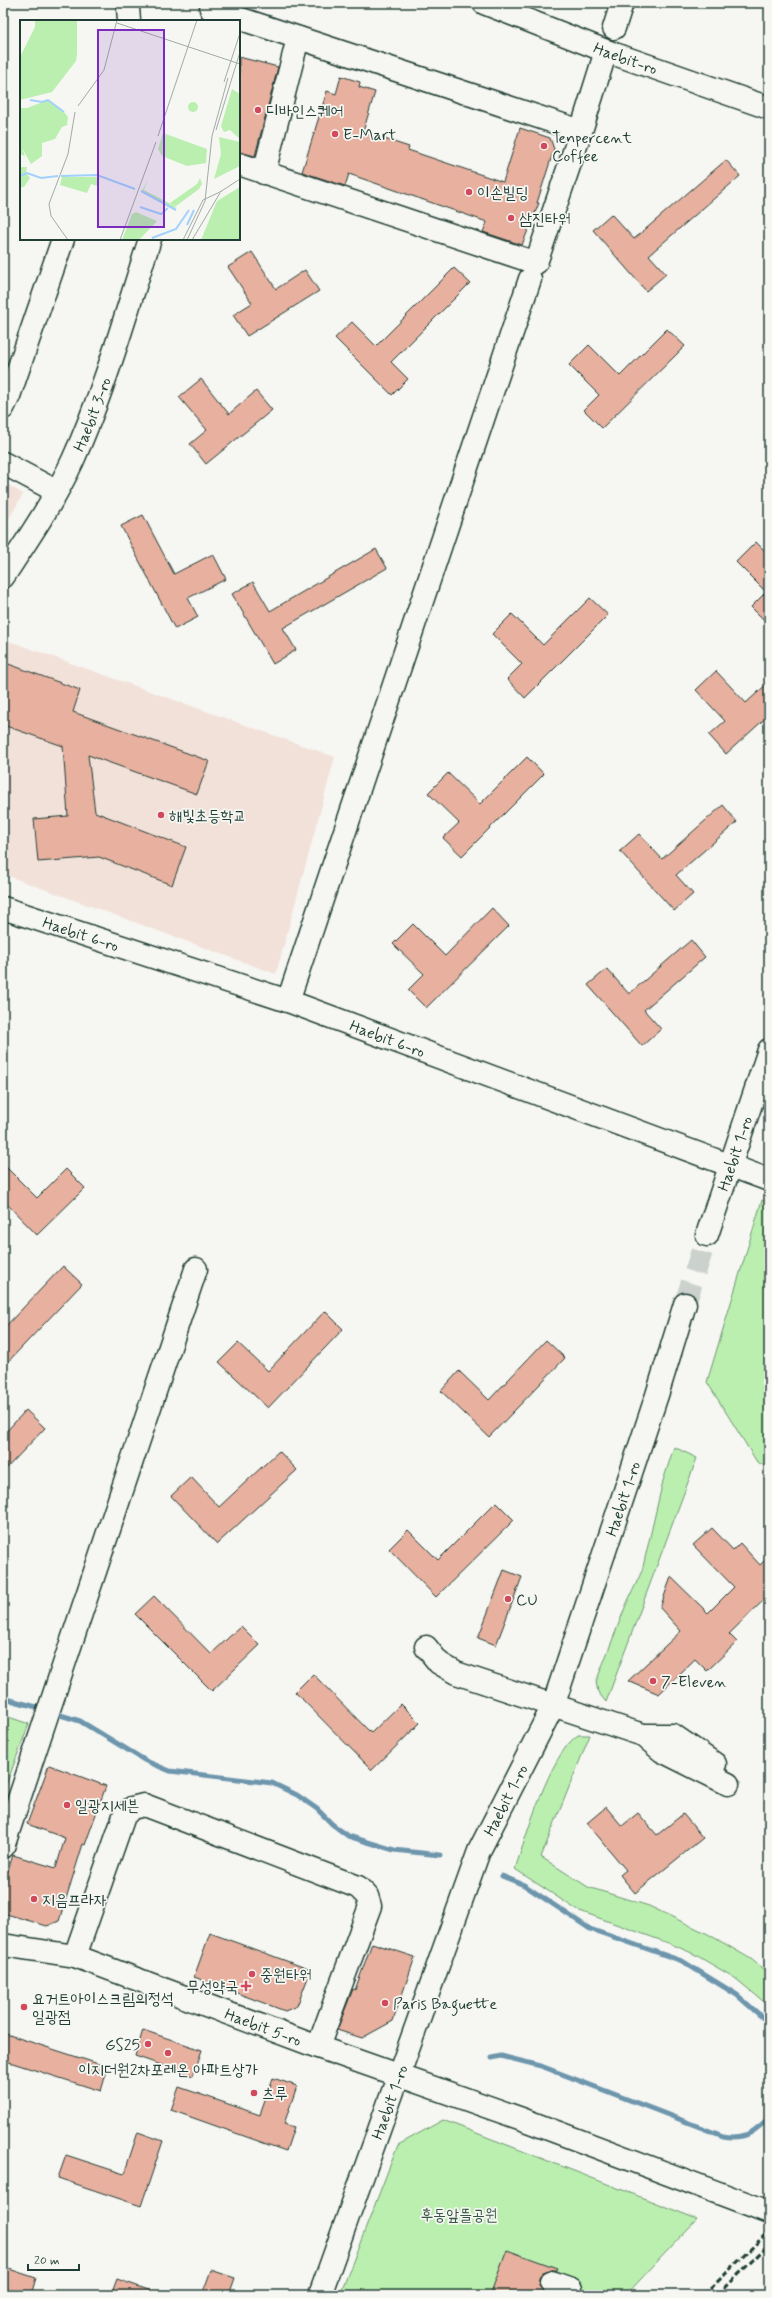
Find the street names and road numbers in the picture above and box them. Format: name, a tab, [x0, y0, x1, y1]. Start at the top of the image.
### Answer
street label: Haebit-ro	[590, 38, 660, 80]
street label: Haebit 3-ro	[69, 374, 117, 455]
street label: Haebit 6-ro	[40, 913, 122, 957]
street label: Haebit 6-ro	[346, 1016, 428, 1063]
street label: Haebit 1-ro	[713, 1113, 758, 1194]
street label: Haebit 1-ro	[601, 1459, 646, 1540]
street label: Haebit 1-ro	[479, 1761, 534, 1840]
street label: Haebit 5-ro	[221, 2004, 304, 2052]
street label: Haebit 1-ro	[367, 2062, 414, 2143]

